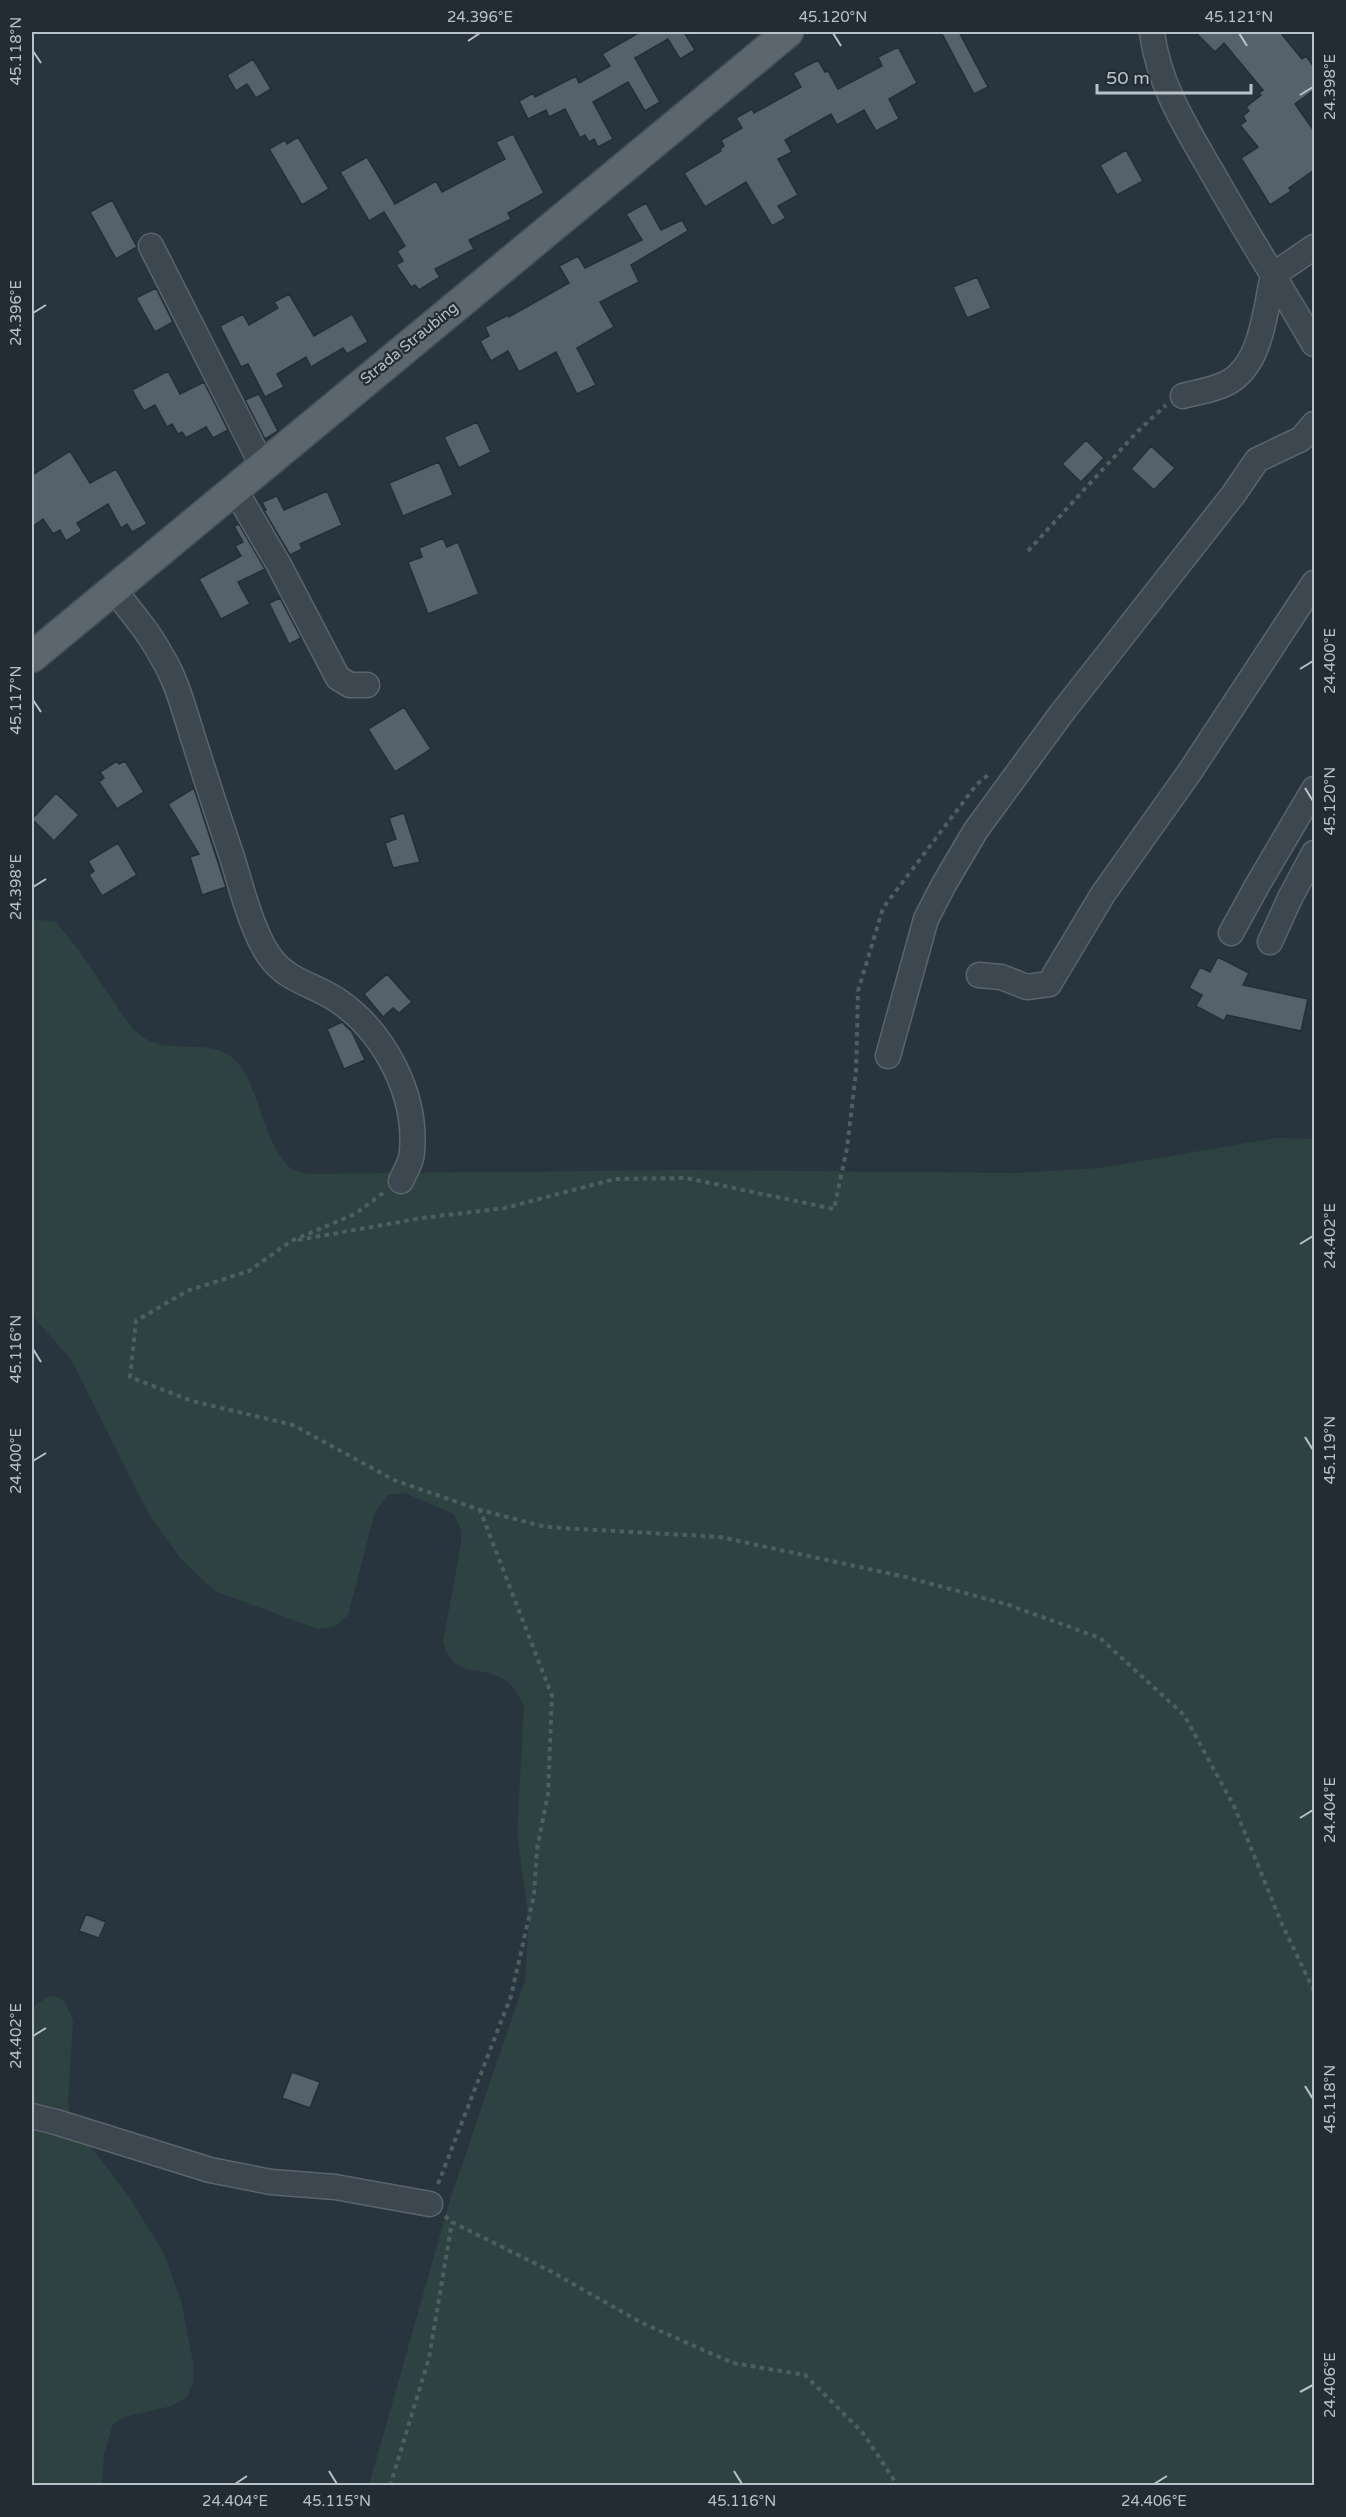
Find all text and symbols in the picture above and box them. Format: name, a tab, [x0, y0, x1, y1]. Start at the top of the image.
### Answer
text: 24.396°E	[447, 8, 513, 26]
text: 45.120°N	[799, 8, 867, 26]
text: 45.121°N	[1205, 8, 1273, 26]
text: 45.118°N	[7, 17, 25, 85]
text: 24.398°E	[1321, 54, 1339, 120]
scale bar	[1097, 57, 1252, 95]
text: 50 m	[1106, 67, 1150, 89]
text: 24.396°E	[7, 280, 25, 346]
street label: Strada Straubing	[357, 298, 461, 388]
text: 24.400°E	[1321, 628, 1339, 694]
text: 45.117°N	[7, 666, 25, 734]
text: 45.120°N	[1321, 767, 1339, 835]
text: 24.398°E	[7, 854, 25, 920]
text: 24.402°E	[1321, 1203, 1339, 1269]
text: 45.116°N	[7, 1315, 25, 1383]
text: 45.119°N	[1321, 1416, 1339, 1484]
text: 24.400°E	[7, 1428, 25, 1494]
text: 24.404°E	[1321, 1777, 1339, 1843]
text: 24.402°E	[7, 2003, 25, 2069]
text: 45.118°N	[1321, 2065, 1339, 2133]
text: 24.406°E	[1321, 2352, 1339, 2418]
text: 24.404°E	[202, 2492, 268, 2510]
text: 45.115°N	[303, 2492, 371, 2510]
text: 45.116°N	[708, 2492, 776, 2510]
text: 24.406°E	[1121, 2492, 1187, 2510]

